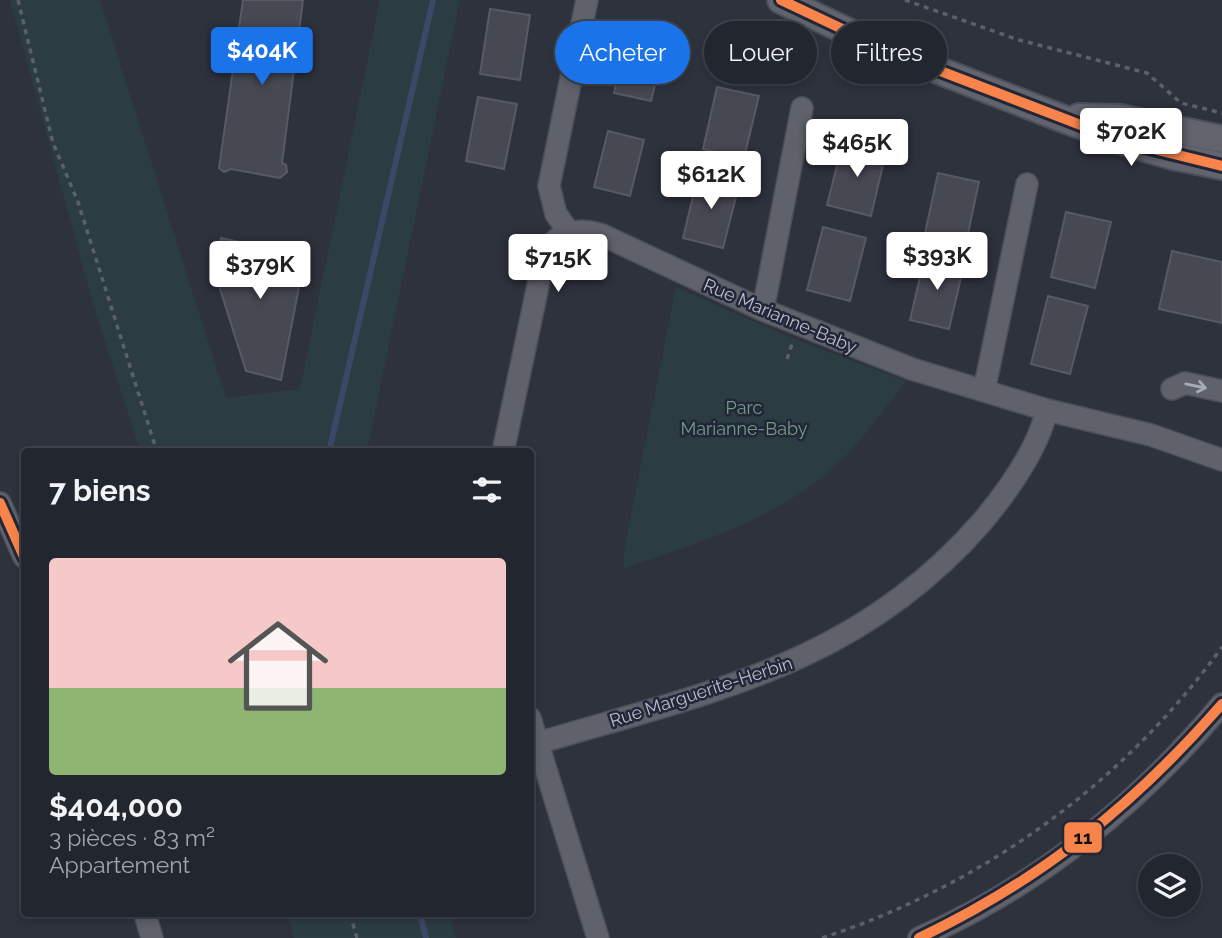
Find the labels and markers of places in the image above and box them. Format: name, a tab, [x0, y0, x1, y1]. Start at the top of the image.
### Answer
pin: $404K	[213, 28, 311, 87]
pin: $702K	[1082, 108, 1180, 168]
pin: $465K	[808, 120, 906, 179]
pin: $612K	[662, 152, 760, 211]
pin: $393K	[888, 232, 986, 292]
pin: $715K	[509, 234, 607, 294]
pin: $379K	[211, 242, 309, 301]

